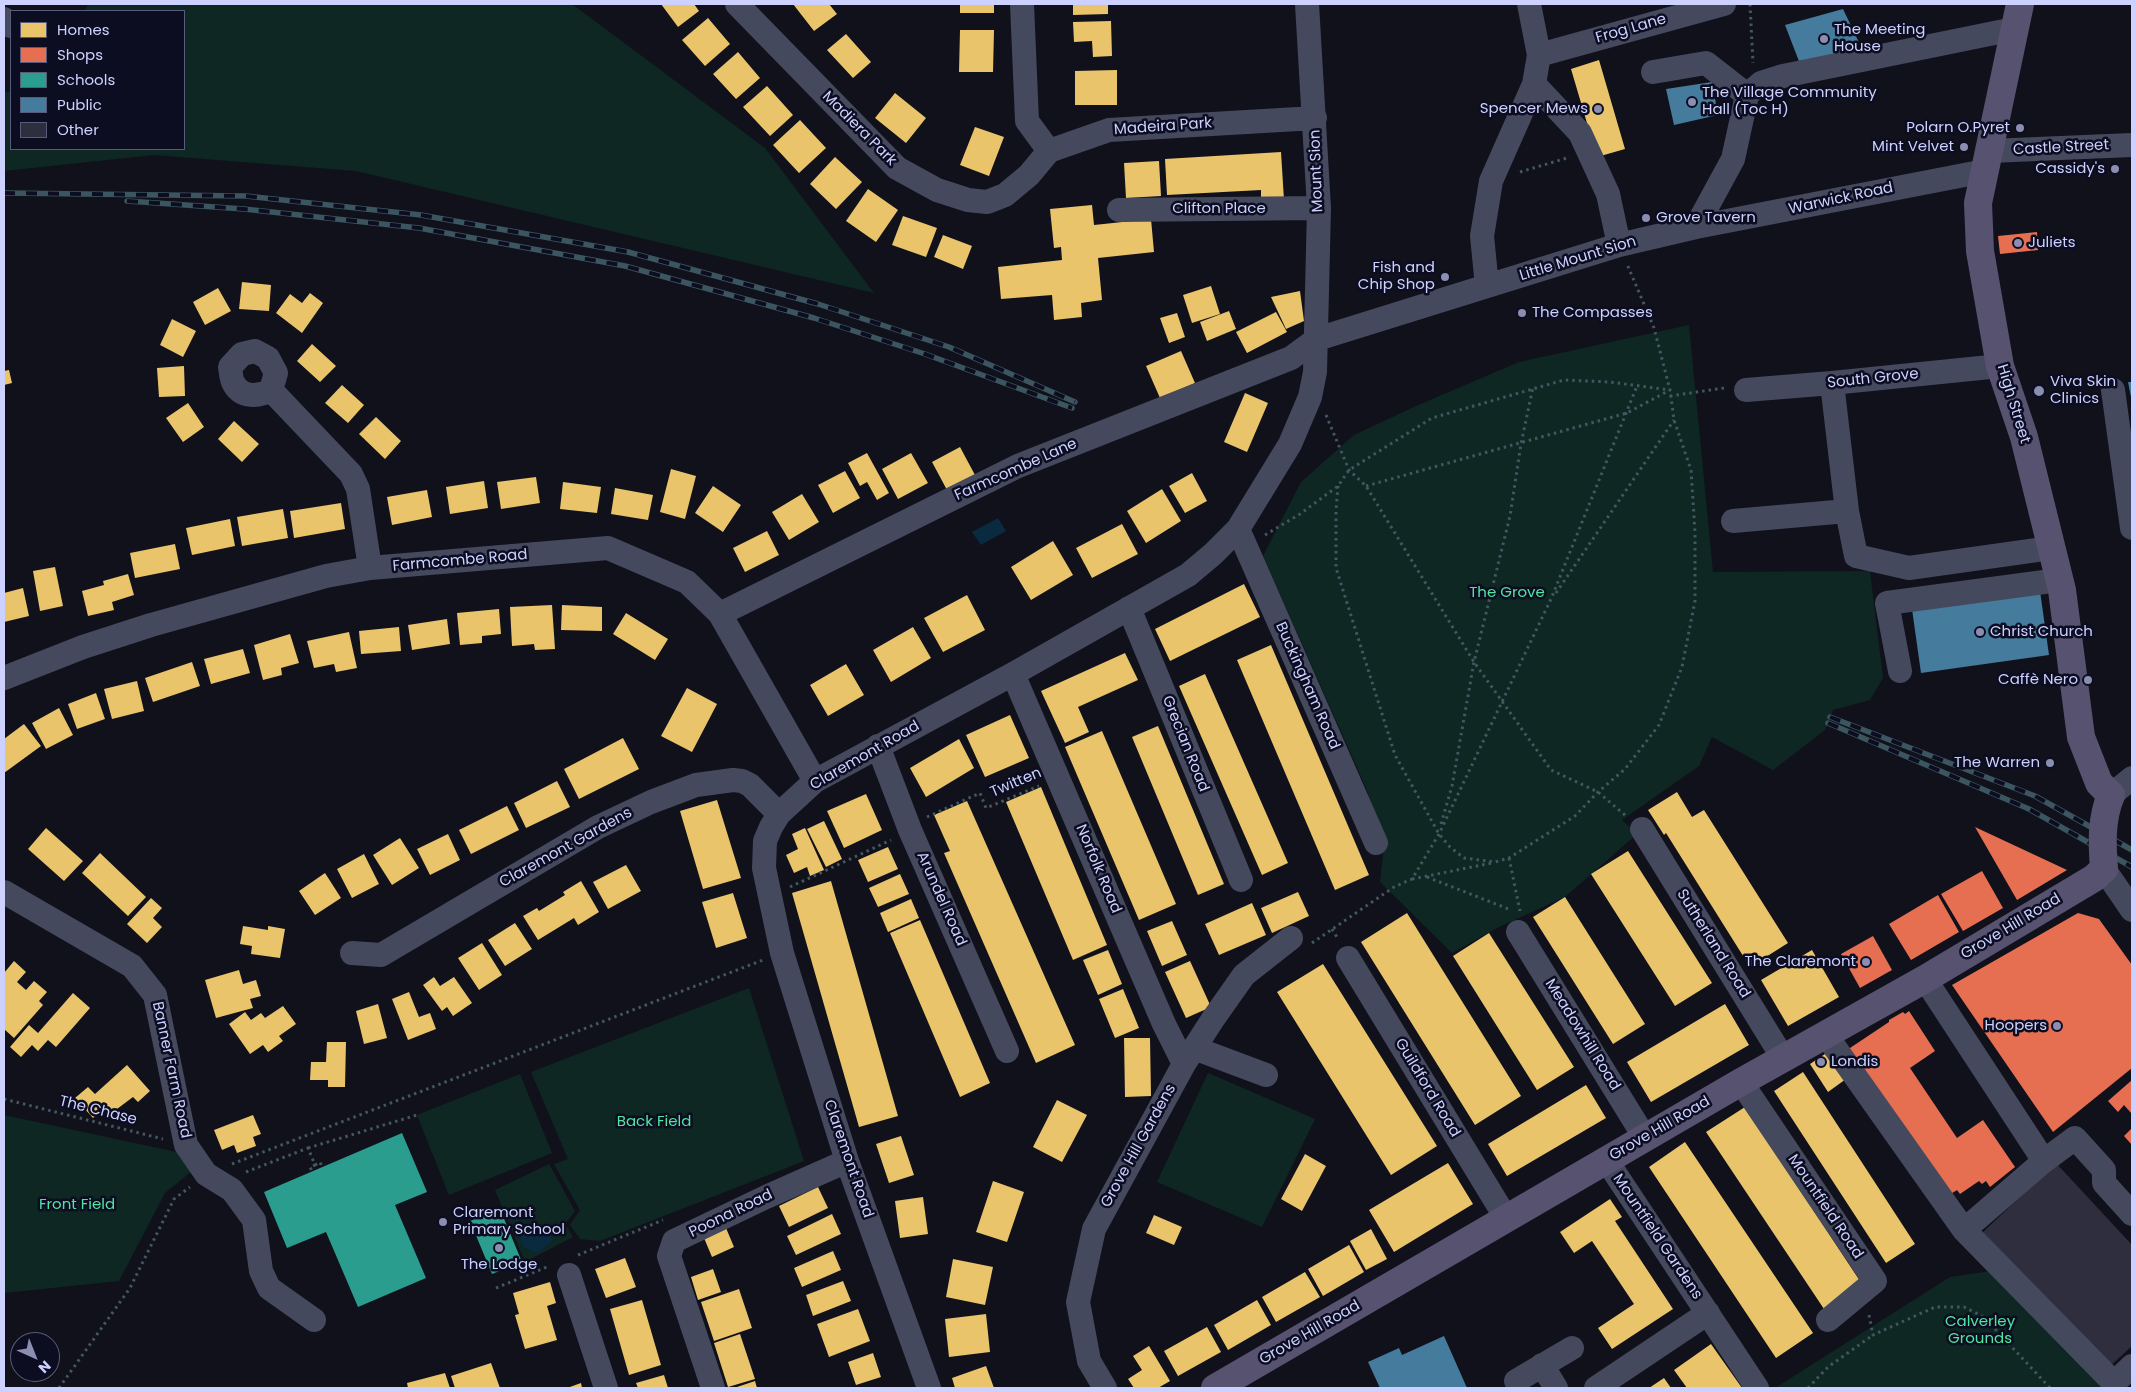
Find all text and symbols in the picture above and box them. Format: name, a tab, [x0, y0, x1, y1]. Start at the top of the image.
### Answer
legend	[10, 10, 185, 150]
street label: Frog Lane	[1594, 10, 1668, 48]
text: Homes	[57, 19, 110, 40]
place label: The Meeting House	[1834, 21, 1925, 56]
marker: The Meeting House	[1818, 33, 1830, 45]
text: Shops	[57, 44, 103, 65]
text: Schools	[57, 69, 115, 90]
place label: The Village Community Hall (Toc H)	[1702, 84, 1877, 119]
street label: Madiera Park	[818, 88, 900, 170]
text: Public	[57, 94, 102, 115]
marker: The Village Community Hall (Toc H)	[1686, 96, 1698, 108]
place label: Spencer Mews	[1480, 100, 1588, 118]
marker: Spencer Mews	[1592, 103, 1604, 115]
street label: Madeira Park	[1113, 115, 1213, 139]
text: Other	[57, 119, 99, 140]
place label: Polarn O.Pyret	[1906, 119, 2010, 137]
marker: Polarn O.Pyret	[2014, 122, 2026, 134]
street label: Mount Sion	[1307, 129, 1327, 213]
street label: Castle Street	[2013, 137, 2109, 159]
place label: Mint Velvet	[1872, 138, 1954, 156]
marker: Mint Velvet	[1958, 141, 1970, 153]
place label: Cassidy's	[2035, 160, 2105, 178]
marker: Cassidy's	[2109, 163, 2121, 175]
street label: Warwick Road	[1787, 179, 1895, 219]
street label: Clifton Place	[1172, 200, 1266, 218]
place label: Grove Tavern	[1656, 209, 1756, 227]
marker: Grove Tavern	[1640, 212, 1652, 224]
street label: Little Mount Sion	[1518, 233, 1638, 285]
place label: Juliets	[2028, 234, 2076, 252]
marker: Juliets	[2012, 237, 2024, 249]
place label: Fish and Chip Shop	[1358, 259, 1435, 294]
marker: Fish and Chip Shop	[1439, 271, 1451, 283]
place label: The Compasses	[1532, 304, 1653, 322]
marker: The Compasses	[1516, 307, 1528, 319]
street label: High Street	[1992, 362, 2034, 446]
street label: South Grove	[1826, 365, 1920, 393]
place label: Viva Skin Clinics	[2050, 373, 2116, 408]
marker: Viva Skin Clinics	[2032, 384, 2046, 398]
street label: Farmcombe Lane	[952, 435, 1080, 505]
street label: Farmcombe Road	[392, 546, 528, 576]
park label: The Grove	[1469, 584, 1545, 602]
street label: Buckingham Road	[1271, 620, 1343, 752]
place label: Christ Church	[1990, 623, 2093, 641]
marker: Christ Church	[1974, 626, 1986, 638]
place label: Caffè Nero	[1998, 671, 2078, 689]
marker: Caffè Nero	[2082, 674, 2094, 686]
street label: Grecian Road	[1158, 693, 1212, 795]
street label: Claremont Road	[807, 717, 923, 795]
place label: The Warren	[1954, 754, 2040, 772]
marker: The Warren	[2044, 757, 2056, 769]
street label: Twitten	[988, 764, 1044, 802]
street label: Claremont Gardens	[497, 804, 635, 892]
street label: Norfolk Road	[1071, 822, 1125, 916]
street label: Arundel Road	[912, 849, 970, 949]
street label: Sutherland Road	[1672, 886, 1754, 1002]
street label: Grove Hill Road	[1958, 890, 2064, 964]
place label: The Claremont	[1745, 953, 1856, 971]
marker: The Claremont	[1860, 956, 1872, 968]
street label: Meadowhill Road	[1540, 976, 1624, 1094]
street label: Banner Farm Road	[148, 1000, 194, 1140]
place label: Hoopers	[1985, 1017, 2047, 1035]
marker: Hoopers	[2051, 1020, 2063, 1032]
street label: Guildford Road	[1390, 1035, 1464, 1141]
place label: Londis	[1831, 1053, 1878, 1071]
marker: Londis	[1815, 1056, 1827, 1068]
street label: Grove Hill Gardens	[1098, 1081, 1180, 1211]
street label: The Chase	[57, 1093, 139, 1129]
street label: Grove Hill Road	[1607, 1093, 1713, 1165]
street label: Claremont Road	[819, 1098, 877, 1220]
park label: Back Field	[617, 1113, 691, 1131]
street label: Mountfield Road	[1783, 1151, 1867, 1263]
street label: Mountfield Gardens	[1608, 1171, 1706, 1303]
street label: Poona Road	[686, 1186, 776, 1242]
park label: Front Field	[39, 1196, 115, 1214]
place label: Claremont Primary School	[453, 1204, 565, 1239]
marker: Claremont Primary School	[437, 1216, 449, 1228]
marker: The Lodge	[493, 1242, 505, 1254]
place label: The Lodge	[461, 1256, 537, 1274]
street label: Grove Hill Road	[1257, 1297, 1363, 1369]
park label: Calverley Grounds	[1945, 1313, 2015, 1348]
north arrow	[10, 1332, 60, 1382]
text: N	[34, 1356, 55, 1378]

